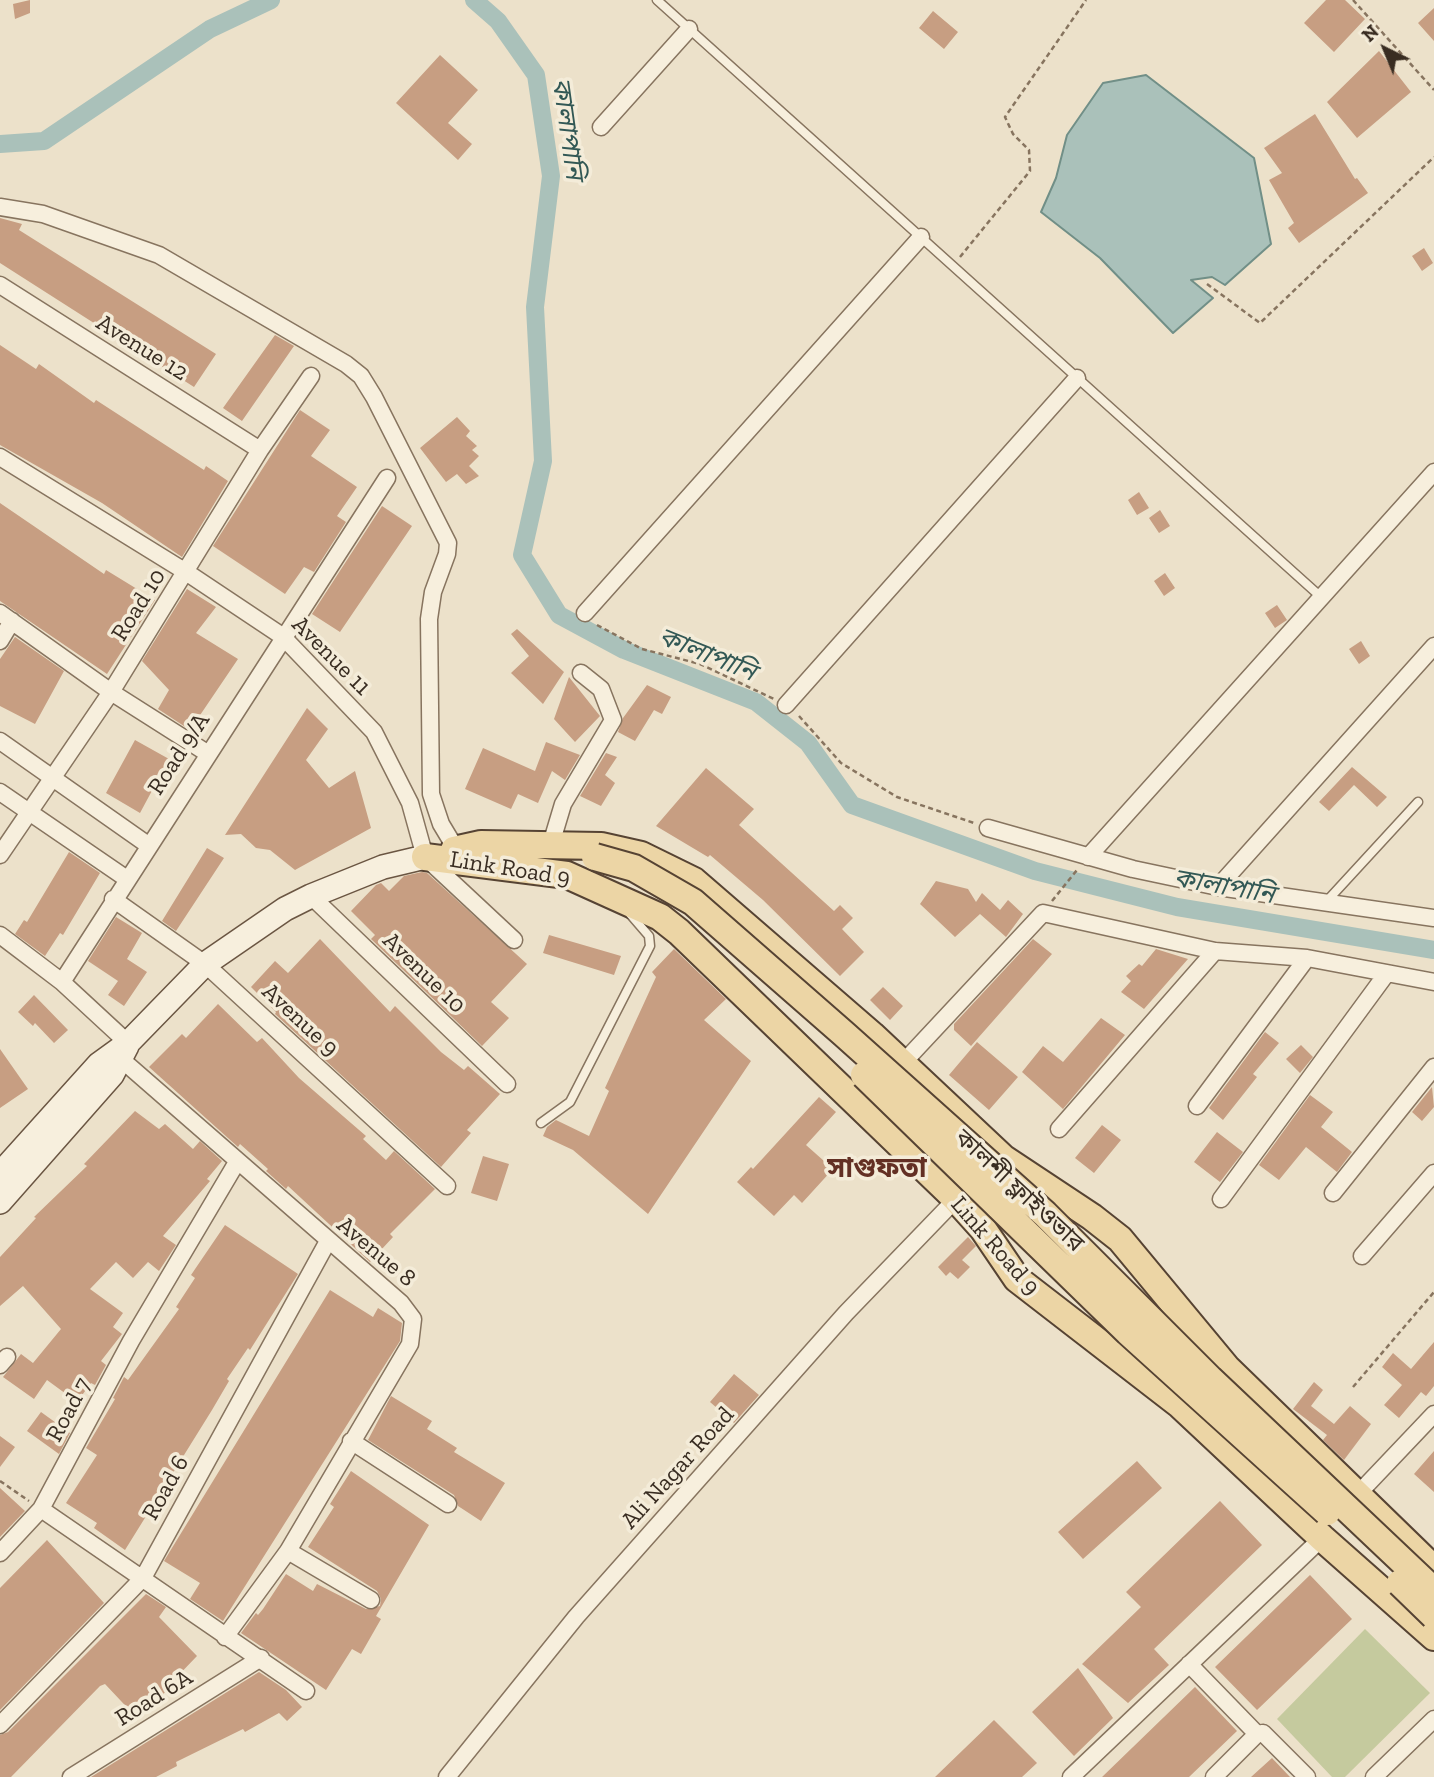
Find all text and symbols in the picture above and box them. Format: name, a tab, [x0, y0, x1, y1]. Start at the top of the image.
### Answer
north arrow	[1350, 14, 1420, 84]
text: N	[1357, 20, 1383, 47]
water label: কালাপানি	[544, 76, 590, 182]
street label: Avenue 12	[91, 308, 193, 388]
street label: Road 10	[106, 563, 172, 647]
street label: Avenue 11	[285, 610, 377, 702]
water label: কালাপানি	[654, 621, 760, 689]
street label: Road 9/A	[142, 707, 216, 801]
street label: Link Road 9	[448, 845, 572, 893]
water label: কালাপানি	[1171, 863, 1277, 911]
street label: Avenue 10	[376, 926, 472, 1020]
street label: Avenue 9	[256, 977, 344, 1063]
street label: কালশী ফ্লাইওভার	[948, 1124, 1090, 1258]
district label: সাগুফতা	[827, 1152, 927, 1186]
street label: Link Road 9	[944, 1191, 1046, 1301]
street label: Avenue 8	[331, 1211, 421, 1293]
street label: Road 7	[40, 1373, 98, 1447]
street label: Ali Nagar Road	[616, 1401, 740, 1535]
street label: Road 6	[136, 1450, 196, 1526]
street label: Road 6A	[110, 1663, 198, 1733]

